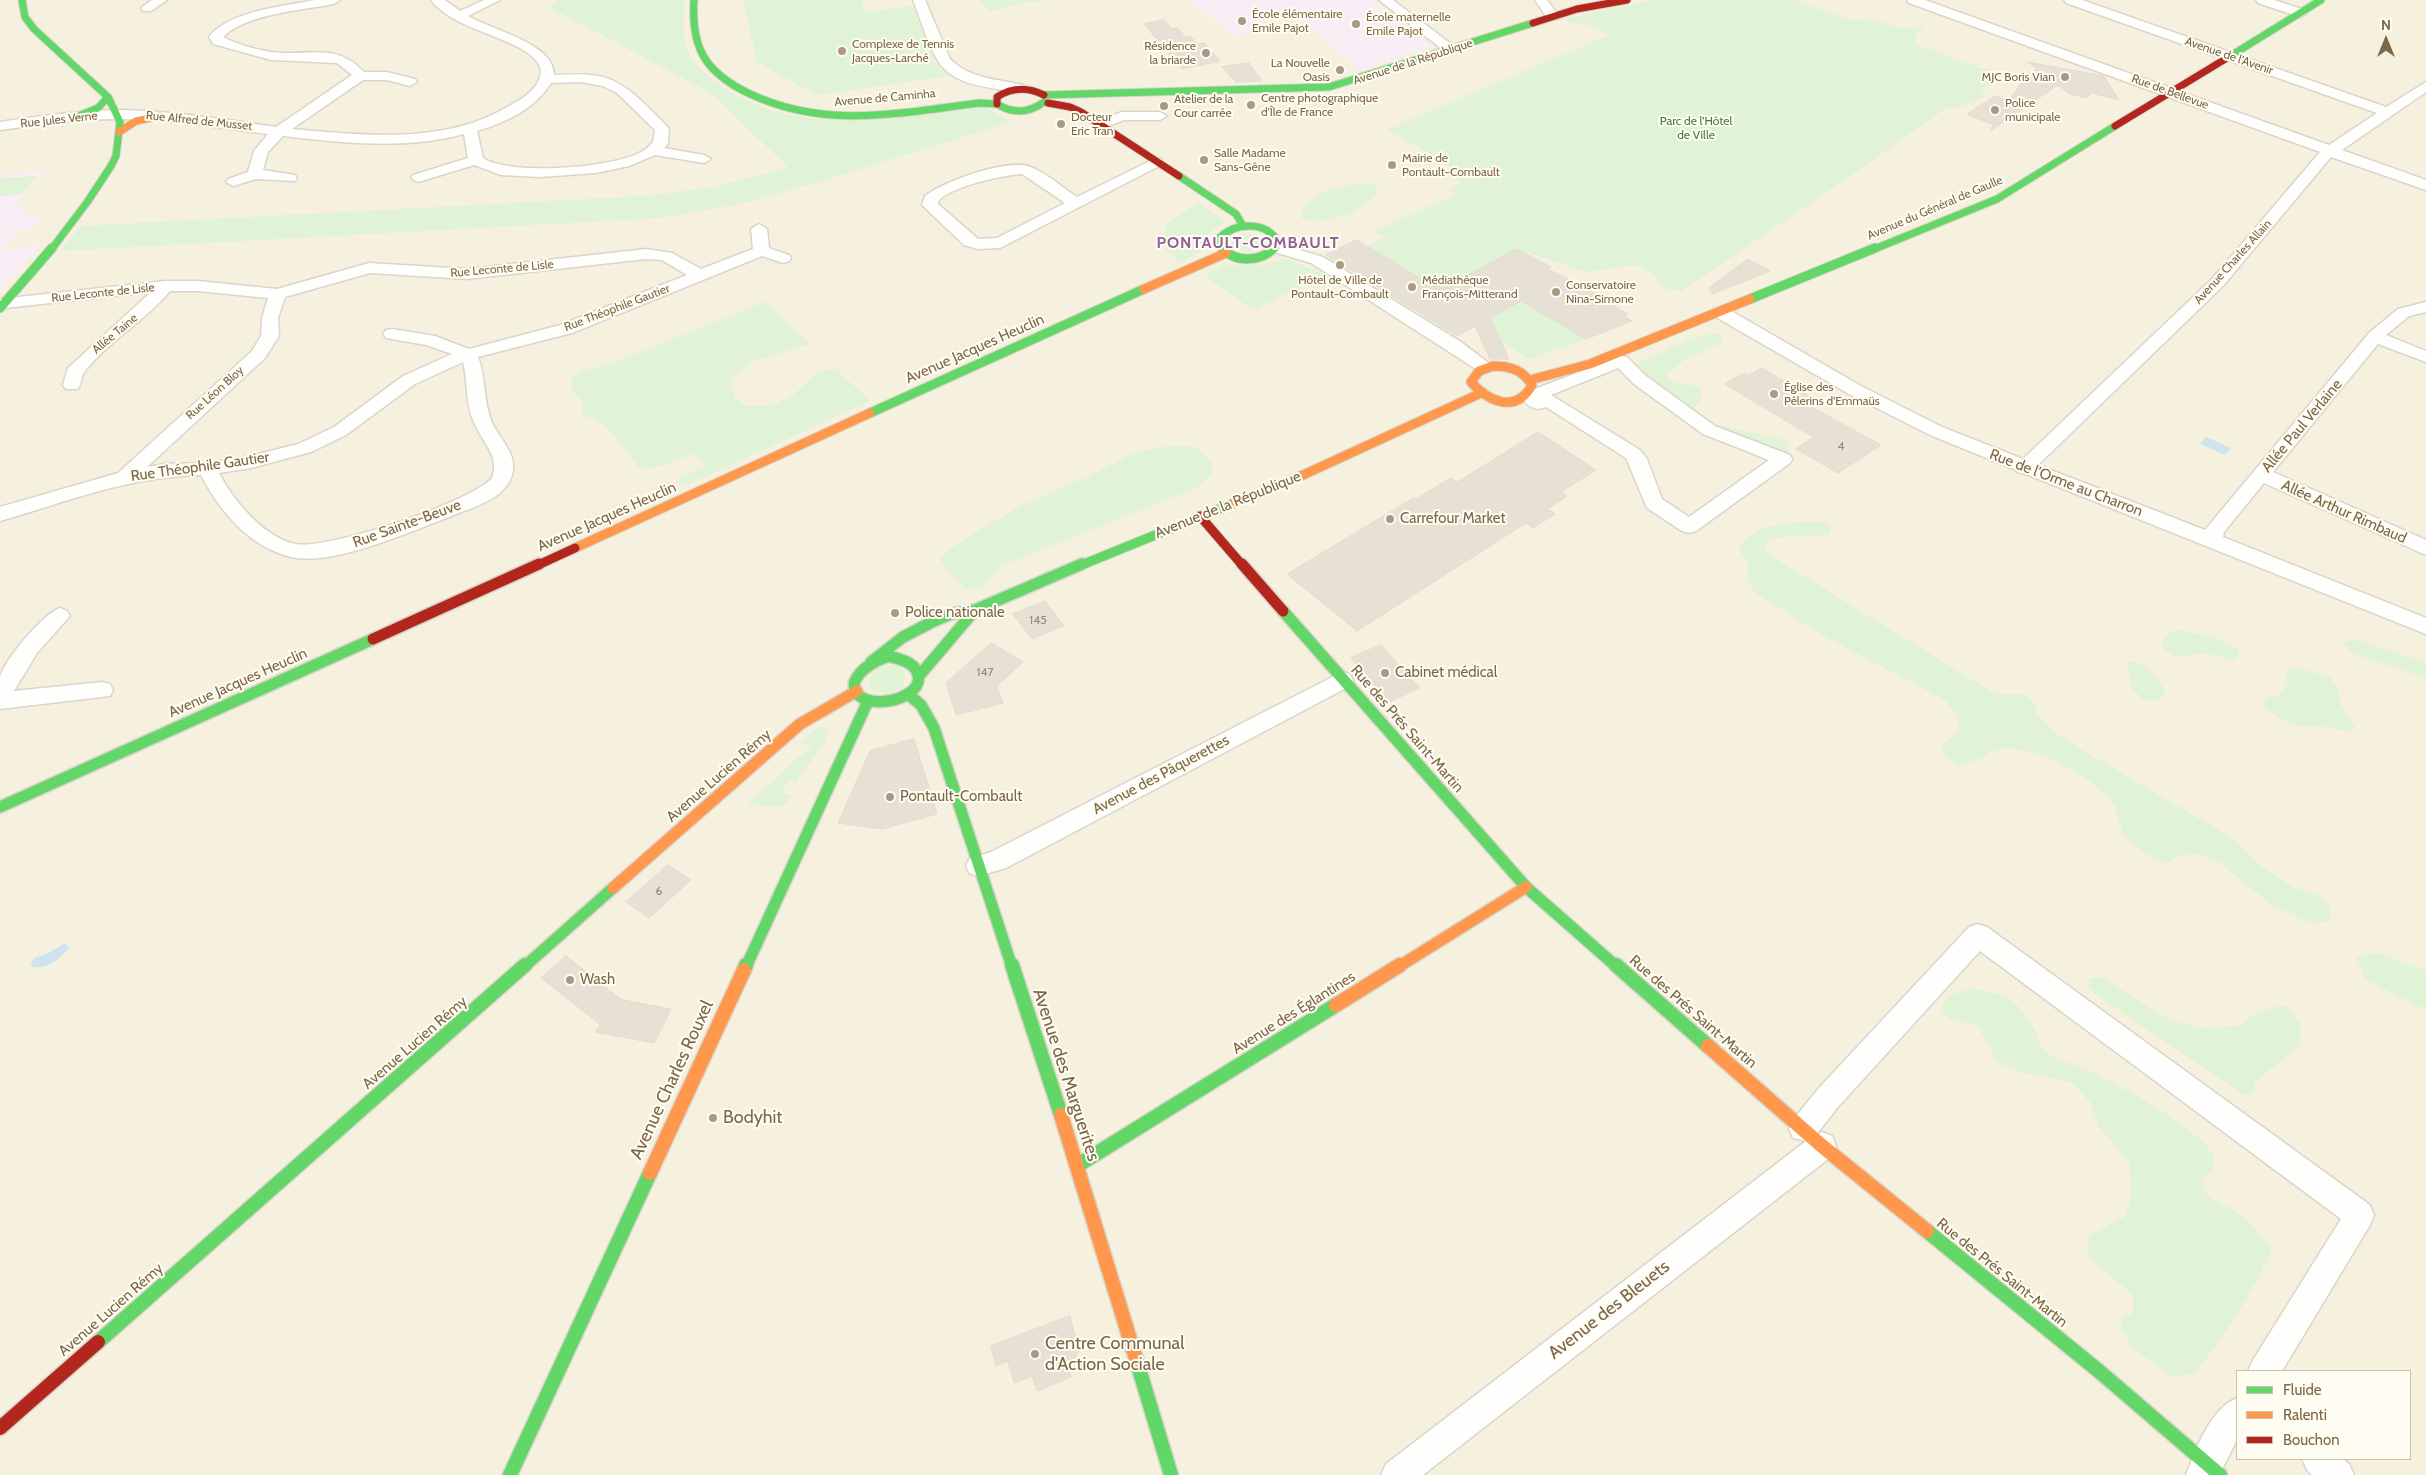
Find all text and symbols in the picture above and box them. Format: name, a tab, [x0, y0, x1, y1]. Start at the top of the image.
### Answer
place label: École élémentaire Emile Pajot	[1252, 7, 1343, 35]
place label: École maternelle Emile Pajot	[1366, 10, 1451, 38]
marker: École élémentaire Emile Pajot	[1236, 15, 1248, 27]
north arrow	[2361, 15, 2411, 65]
text: N	[2381, 16, 2391, 34]
marker: École maternelle Emile Pajot	[1350, 18, 1362, 30]
street label: Avenue de l'Avenir	[2183, 34, 2275, 78]
street label: Avenue de la République	[1351, 36, 1475, 88]
place label: Complexe de Tennis Jacques-Larché	[852, 37, 954, 65]
place label: Résidence la briarde	[1144, 39, 1196, 67]
marker: Complexe de Tennis Jacques-Larché	[836, 45, 848, 57]
marker: Résidence la briarde	[1200, 47, 1212, 59]
place label: La Nouvelle Oasis	[1271, 56, 1330, 84]
marker: La Nouvelle Oasis	[1334, 64, 1346, 76]
place label: MJC Boris Vian	[1982, 70, 2055, 84]
marker: MJC Boris Vian	[2059, 71, 2071, 83]
street label: Rue de Bellevue	[2129, 71, 2211, 113]
street label: Avenue de Caminha	[834, 86, 936, 110]
place label: Centre photographique d'Île de France	[1261, 91, 1378, 119]
place label: Atelier de la Cour carrée	[1174, 92, 1233, 120]
place label: Police municipale	[2005, 96, 2060, 124]
marker: Centre photographique d'Île de France	[1245, 99, 1257, 111]
marker: Atelier de la Cour carrée	[1158, 100, 1170, 112]
marker: Police municipale	[1989, 104, 2001, 116]
street label: Rue Alfred de Musset	[145, 108, 253, 134]
street label: Rue Jules Verne	[20, 109, 98, 131]
place label: Docteur Eric Tran	[1071, 110, 1114, 138]
park label: Parc de l’Hôtel de Ville	[1660, 114, 1732, 142]
marker: Docteur Eric Tran	[1055, 118, 1067, 130]
place label: Salle Madame Sans-Gêne	[1214, 146, 1286, 174]
place label: Mairie de Pontault-Combault	[1402, 151, 1500, 179]
marker: Salle Madame Sans-Gêne	[1198, 154, 1210, 166]
marker: Mairie de Pontault-Combault	[1386, 159, 1398, 171]
street label: Avenue du Général de Gaulle	[1865, 173, 2005, 243]
street label: Avenue Charles Allain	[2191, 217, 2275, 307]
district label: PONTAULT-COMBAULT	[1154, 233, 1342, 253]
street label: Rue Leconte de Lisle	[450, 257, 554, 281]
marker: Hôtel de Ville de Pontault-Combault	[1334, 259, 1346, 271]
place label: Hôtel de Ville de Pontault-Combault	[1291, 273, 1389, 301]
place label: Médiathèque François-Mitterand	[1422, 273, 1518, 301]
place label: Conservatoire Nina-Simone	[1566, 278, 1636, 306]
street label: Rue Leconte de Lisle	[51, 280, 155, 306]
street label: Rue Théophile Gautier	[562, 281, 672, 335]
marker: Médiathèque François-Mitterand	[1406, 281, 1418, 293]
marker: Conservatoire Nina-Simone	[1550, 286, 1562, 298]
street label: Avenue Jacques Heuclin	[903, 310, 1047, 388]
street label: Allée Taine	[89, 311, 141, 357]
street label: Rue Léon Bloy	[183, 363, 247, 423]
street label: Allée Paul Verlaine	[2258, 376, 2346, 476]
place label: Église des Pèlerins d'Emmaüs	[1784, 380, 1880, 408]
marker: Église des Pèlerins d'Emmaüs	[1768, 388, 1780, 400]
house number: 4	[1838, 439, 1844, 453]
street label: Rue de l'Orme au Charron	[1987, 445, 2145, 521]
street label: Rue Théophile Gautier	[130, 448, 270, 486]
street label: Avenue de la République	[1152, 467, 1304, 543]
street label: Allée Arthur Rimbaud	[2279, 476, 2409, 548]
street label: Avenue Jacques Heuclin	[535, 478, 679, 556]
street label: Rue Sainte-Beuve	[351, 496, 463, 552]
place label: Carrefour Market	[1400, 510, 1506, 528]
marker: Carrefour Market	[1384, 513, 1396, 525]
place label: Police nationale	[905, 604, 1005, 622]
marker: Police nationale	[889, 607, 901, 619]
house number: 145	[1029, 613, 1047, 627]
street label: Avenue Jacques Heuclin	[166, 644, 310, 722]
street label: Rue des Prés Saint-Martin	[1347, 662, 1467, 796]
place label: Cabinet médical	[1395, 664, 1497, 682]
house number: 147	[977, 665, 993, 679]
marker: Cabinet médical	[1379, 667, 1391, 679]
street label: Avenue Lucien Rémy	[663, 726, 775, 826]
street label: Avenue des Pâquerettes	[1090, 731, 1232, 819]
place label: Pontault-Combault	[900, 788, 1022, 806]
marker: Pontault-Combault	[884, 791, 896, 803]
house number: 6	[656, 884, 662, 898]
street label: Rue des Prés Saint-Martin	[1626, 952, 1760, 1072]
street label: Avenue des Églantines	[1229, 968, 1359, 1058]
place label: Wash	[580, 971, 615, 989]
marker: Wash	[564, 974, 576, 986]
street label: Avenue des Marguerites	[1028, 986, 1104, 1164]
street label: Avenue Lucien Rémy	[359, 993, 471, 1093]
street label: Avenue Charles Rouxel	[626, 997, 718, 1163]
place label: Bodyhit	[723, 1107, 782, 1129]
marker: Bodyhit	[707, 1112, 719, 1124]
street label: Rue des Prés Saint-Martin	[1933, 1215, 2071, 1331]
street label: Avenue des Bleuets	[1544, 1256, 1674, 1364]
street label: Avenue Lucien Rémy	[55, 1260, 167, 1360]
place label: Centre Communal d'Action Sociale	[1045, 1333, 1184, 1376]
marker: Centre Communal d'Action Sociale	[1029, 1348, 1041, 1360]
legend	[2236, 1370, 2411, 1460]
text: Fluide	[2283, 1381, 2321, 1399]
text: Ralenti	[2283, 1406, 2327, 1424]
text: Bouchon	[2283, 1431, 2340, 1449]

